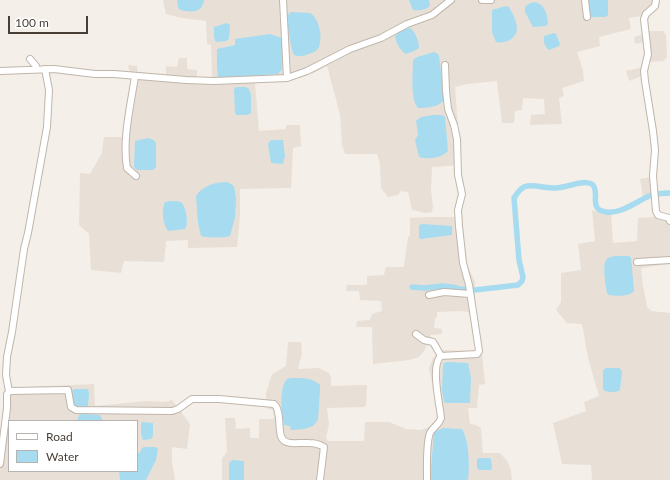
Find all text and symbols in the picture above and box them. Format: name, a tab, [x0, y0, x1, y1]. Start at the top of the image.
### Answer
scale bar	[10, 8, 90, 34]
text: 100 m	[15, 15, 49, 30]
legend	[8, 420, 138, 472]
text: Road	[46, 429, 73, 444]
text: Water	[46, 449, 79, 464]

